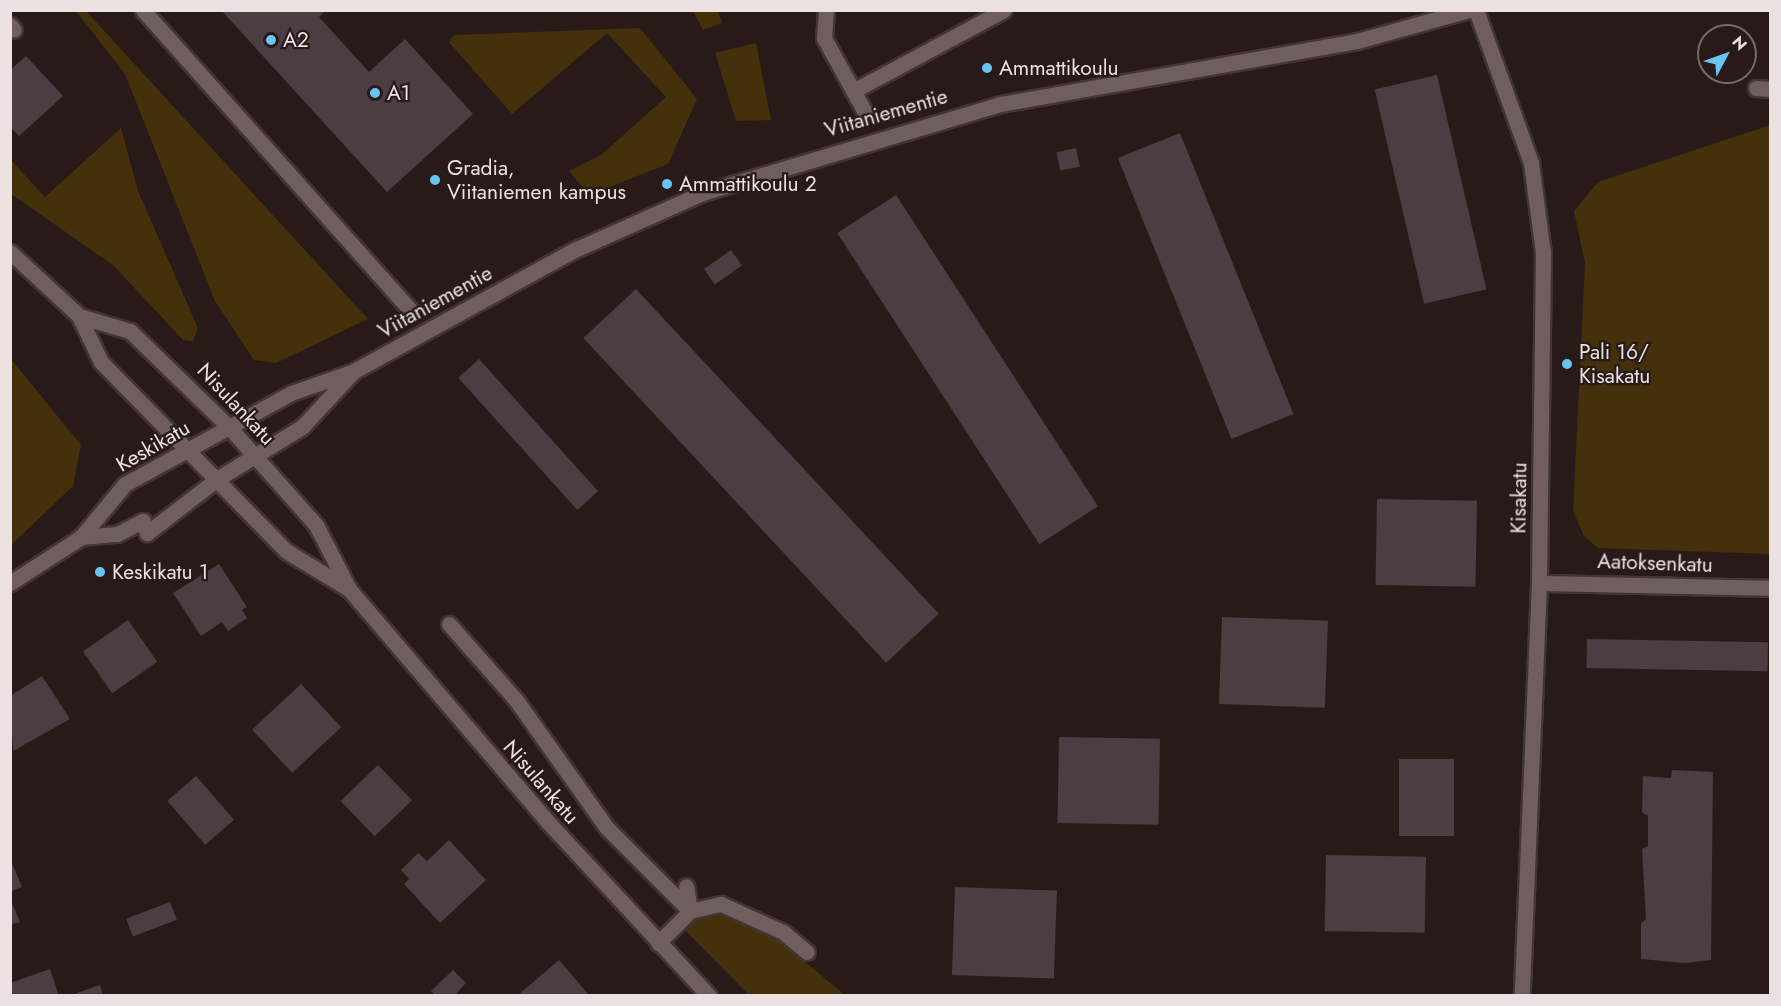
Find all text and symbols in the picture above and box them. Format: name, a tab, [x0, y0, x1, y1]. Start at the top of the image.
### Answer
north arrow	[1697, 24, 1757, 84]
place label: A2	[283, 27, 309, 53]
text: N	[1727, 31, 1752, 56]
marker: A2	[264, 33, 278, 47]
place label: Ammattikoulu	[999, 55, 1119, 81]
marker: Ammattikoulu	[980, 61, 994, 75]
place label: A1	[387, 80, 410, 106]
street label: Viitaniementie	[822, 83, 950, 143]
marker: A1	[368, 86, 382, 100]
place label: Gradia, Viitaniemen kampus	[447, 155, 626, 205]
place label: Ammattikoulu 2	[679, 171, 817, 197]
marker: Gradia, Viitaniemen kampus	[428, 173, 442, 187]
marker: Ammattikoulu 2	[660, 177, 674, 191]
street label: Viitaniementie	[373, 260, 497, 344]
place label: Pali 16/ Kisakatu	[1579, 339, 1650, 389]
marker: Pali 16/ Kisakatu	[1560, 357, 1574, 371]
street label: Nisulankatu	[192, 358, 280, 450]
street label: Keskikatu	[112, 415, 194, 477]
street label: Kisakatu	[1506, 462, 1532, 534]
street label: Aatoksenkatu	[1597, 548, 1713, 578]
place label: Keskikatu 1	[112, 559, 208, 585]
marker: Keskikatu 1	[93, 565, 107, 579]
street label: Nisulankatu	[498, 735, 584, 829]

